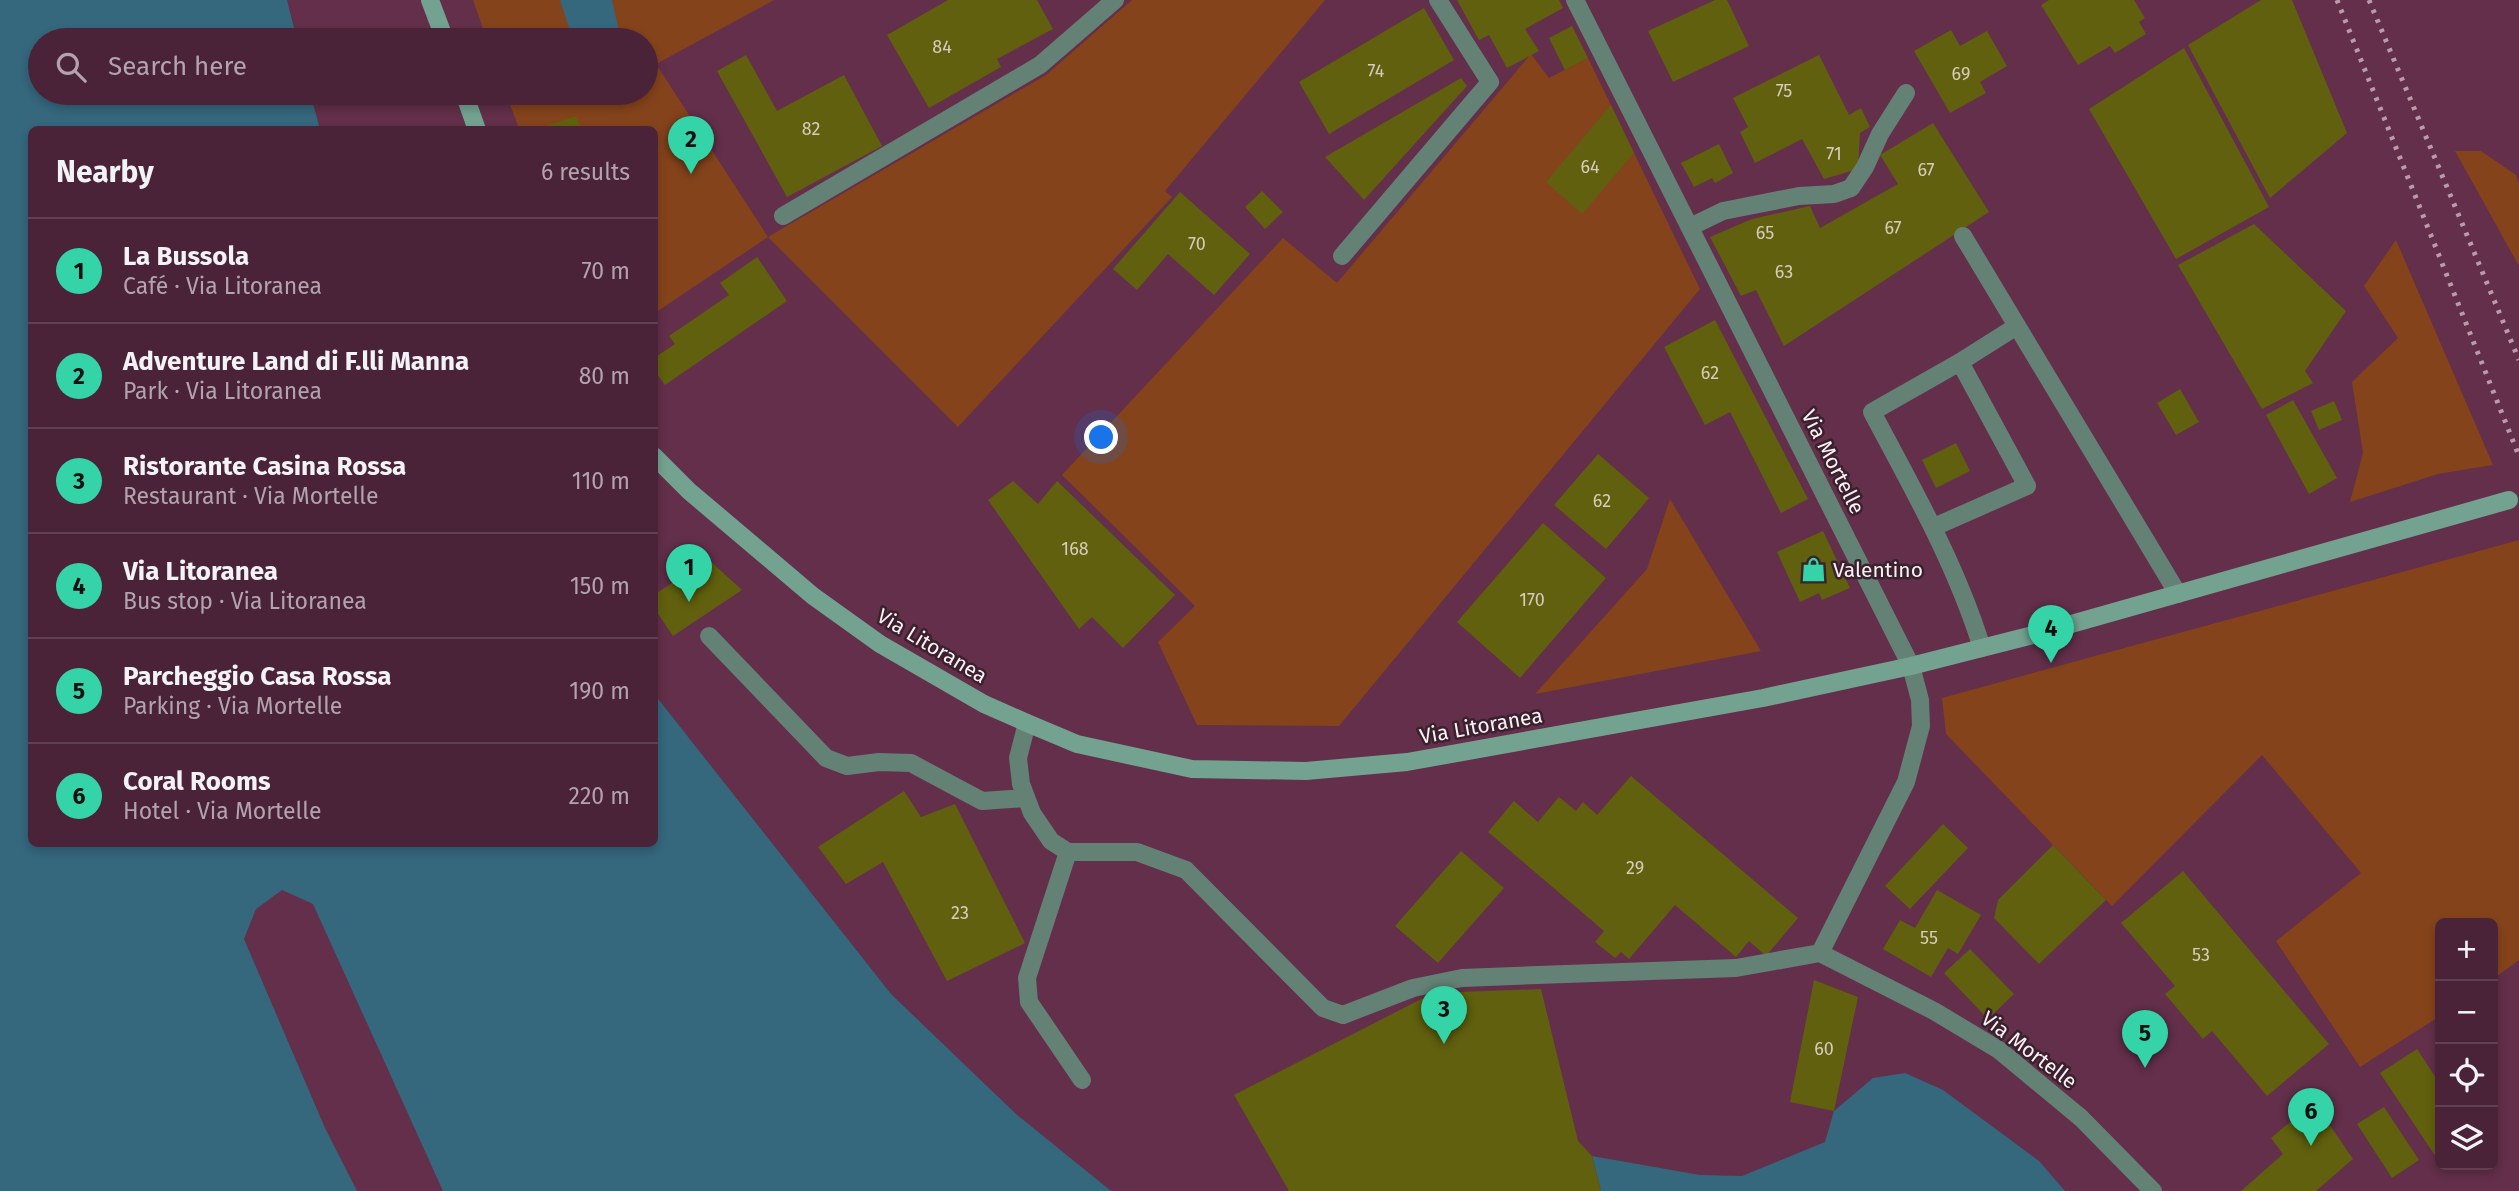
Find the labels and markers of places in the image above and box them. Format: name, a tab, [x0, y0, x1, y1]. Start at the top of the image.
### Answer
pin: 2	[668, 116, 714, 174]
pin: 1	[666, 544, 712, 602]
shop icon: Valentino	[1799, 556, 1827, 584]
place label: Valentino	[1833, 557, 1923, 583]
pin: 4	[2028, 605, 2074, 663]
pin: 3	[1421, 986, 1467, 1044]
pin: 5	[2122, 1010, 2168, 1068]
pin: 6	[2288, 1088, 2334, 1146]

